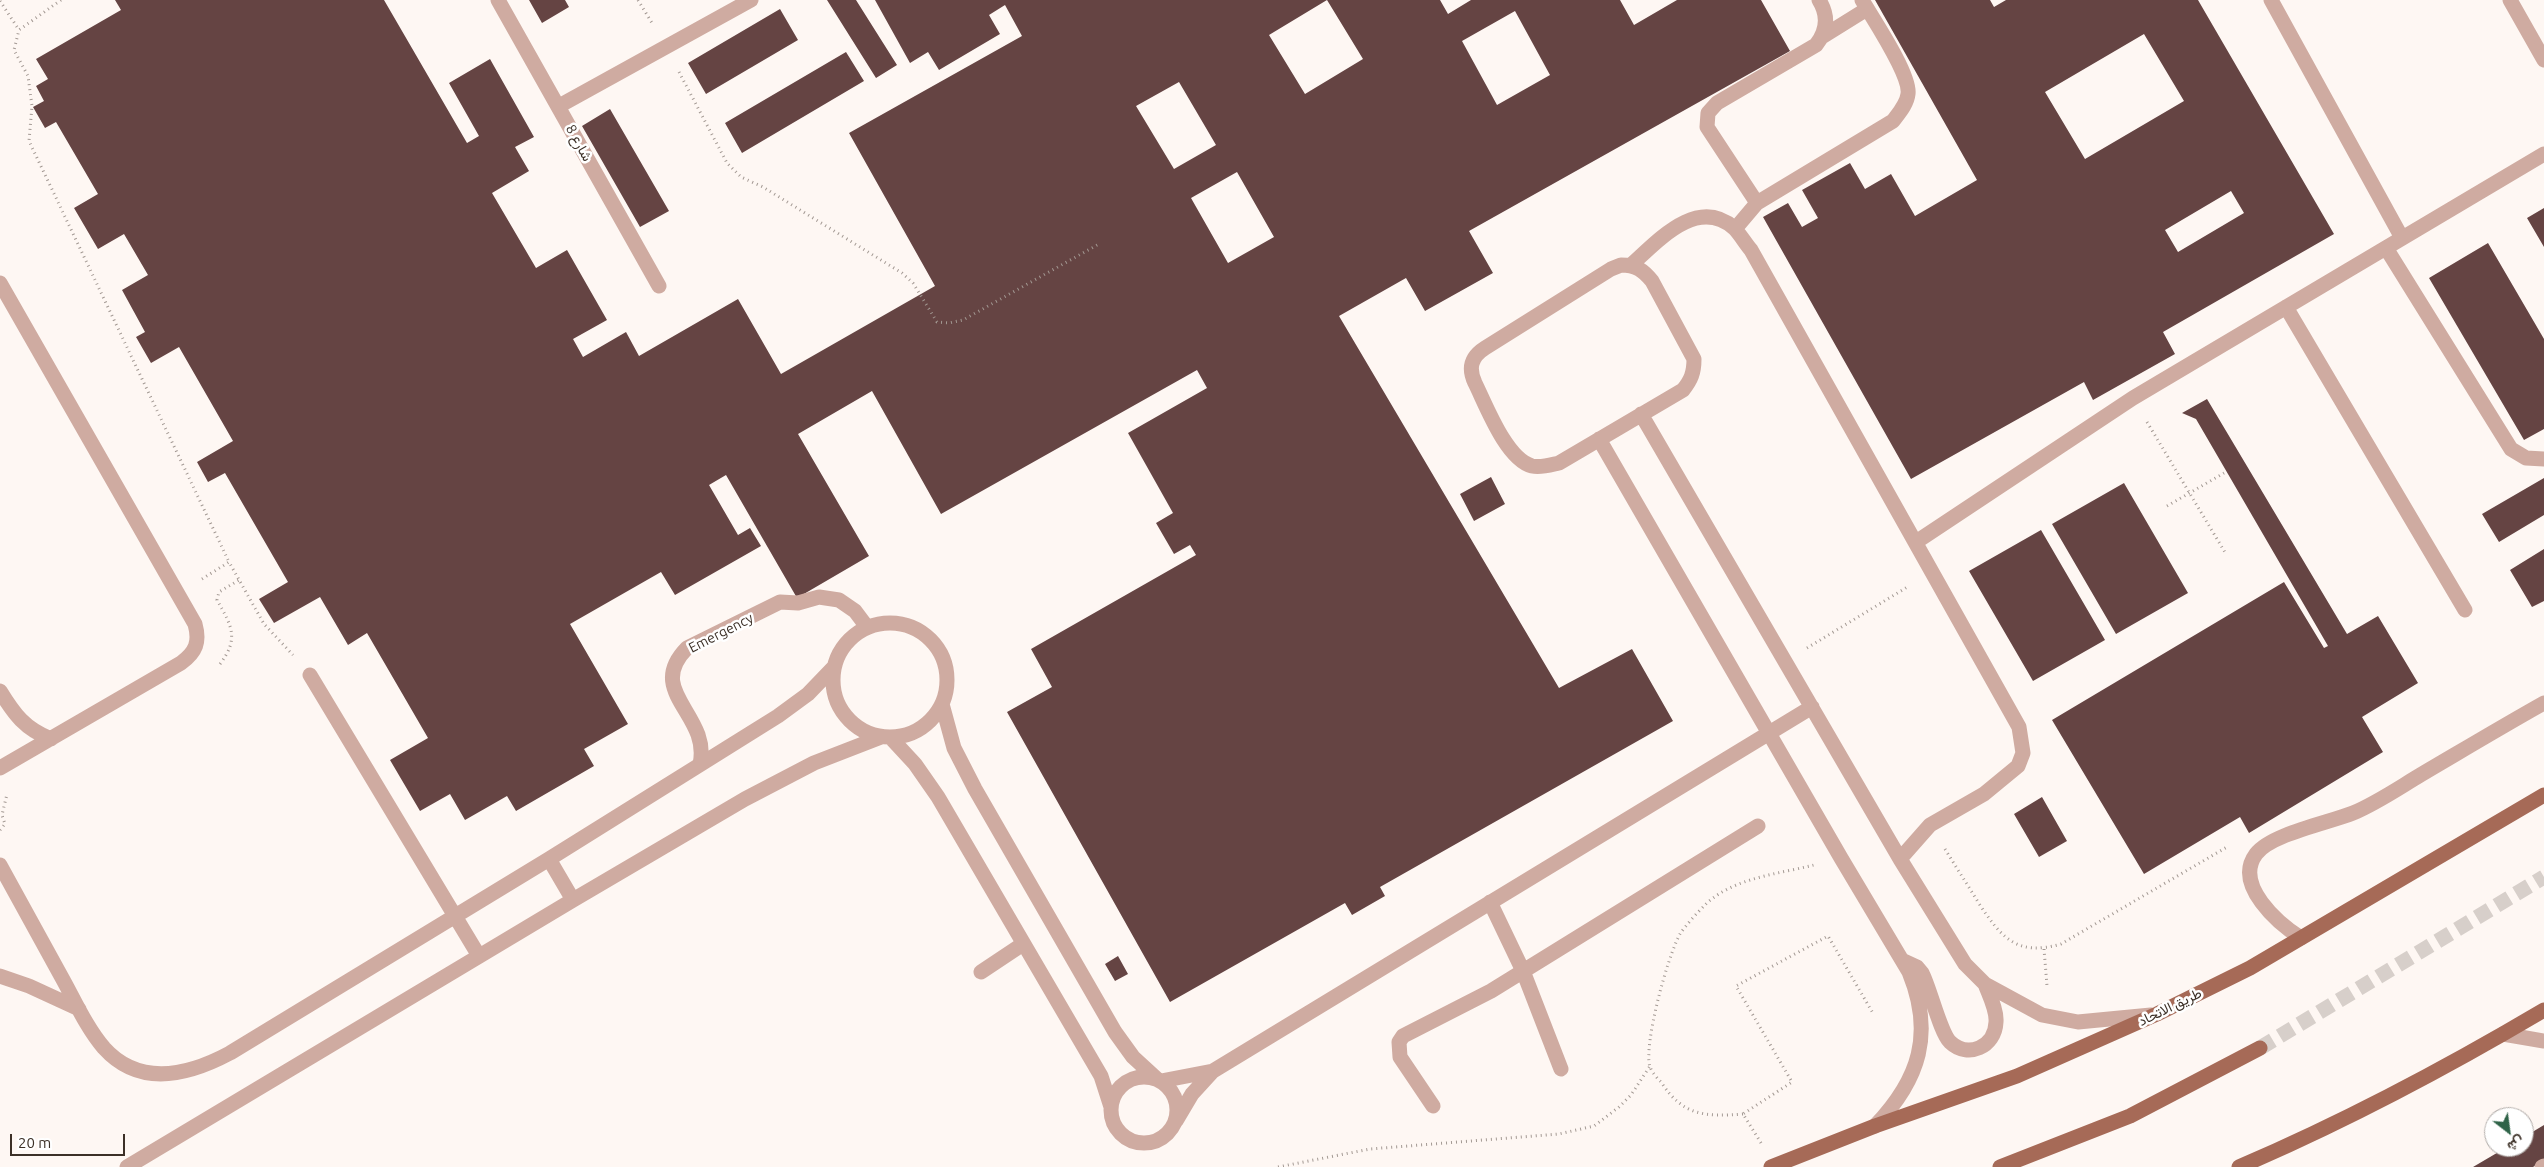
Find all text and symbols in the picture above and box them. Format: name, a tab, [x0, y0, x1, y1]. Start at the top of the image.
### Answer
street label: شارع 8	[562, 122, 596, 164]
street label: Emergency	[686, 610, 756, 656]
street label: طريق الاتحاد	[2136, 984, 2204, 1030]
north arrow	[2484, 1107, 2534, 1157]
scale bar	[12, 1124, 128, 1156]
text: ش	[2505, 1133, 2527, 1155]
text: 20 m	[18, 1134, 51, 1151]

